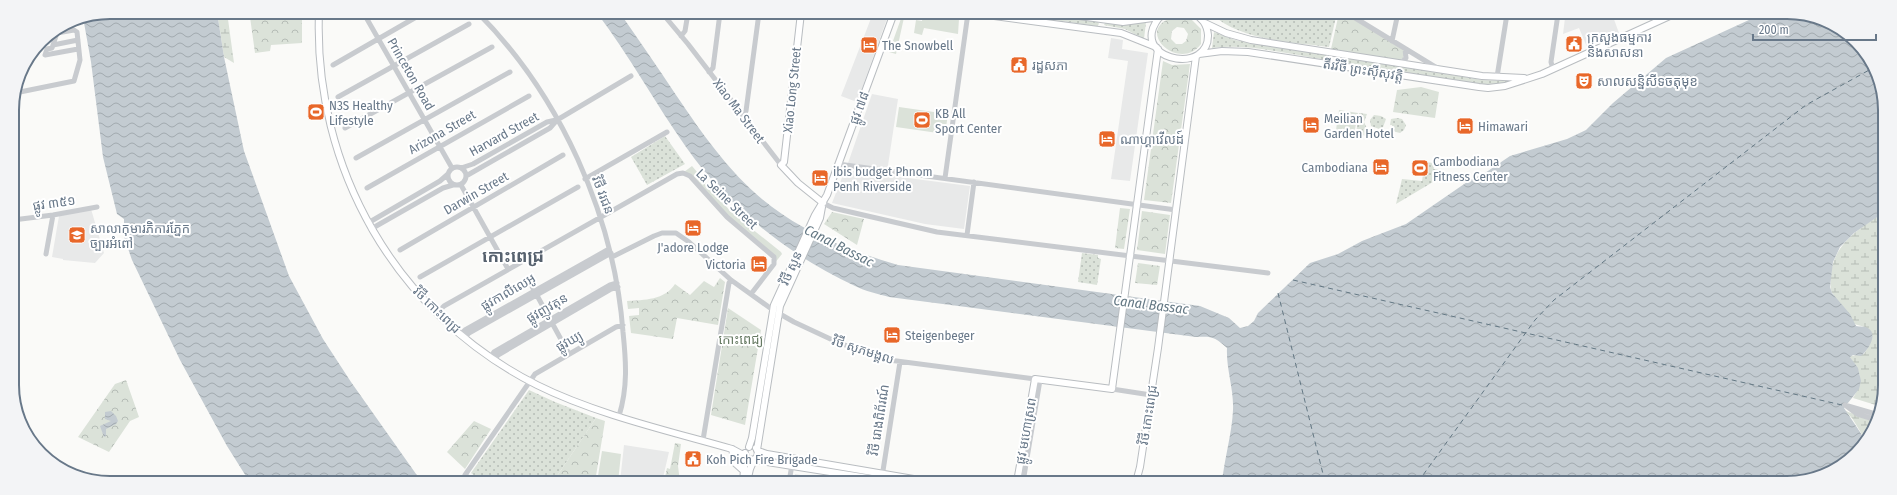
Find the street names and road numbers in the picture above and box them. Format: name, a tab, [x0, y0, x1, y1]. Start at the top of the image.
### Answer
street label: Princeton Road	[384, 35, 438, 113]
street label: Xiao Long Street	[780, 46, 804, 134]
street label: តីរវិថី ព្រះស៊ីសុវត្តិ	[1322, 55, 1404, 85]
street label: Xiao Ma Street	[710, 76, 768, 147]
street label: ផ្លូវ ៧៨	[846, 89, 875, 128]
street label: Arizona Street	[406, 106, 479, 157]
street label: Harvard Street	[467, 108, 542, 159]
street label: La Seine Street	[693, 166, 761, 233]
street label: Darwin Street	[441, 168, 512, 217]
street label: វិថី វរជន	[588, 172, 618, 216]
street label: ផ្លូវ ៣៥១	[32, 193, 77, 217]
street label: វិថី សួន	[775, 248, 805, 288]
street label: ផ្លូវកាលីលេអូ	[478, 270, 540, 317]
street label: វិថី កោះពេជ្រ	[409, 282, 465, 337]
street label: ផ្លូវញូវតុន	[523, 290, 572, 329]
street label: ផ្លូវឃ្យូ	[553, 327, 587, 358]
street label: វិថី សុភមង្គល	[829, 331, 896, 368]
street label: វិថី រោងពិព័រណ៍	[864, 383, 892, 458]
street label: វិថី កោះពេជ្រ	[1134, 384, 1161, 447]
street label: ផ្លូវ មហោស្រព	[1013, 397, 1043, 466]

